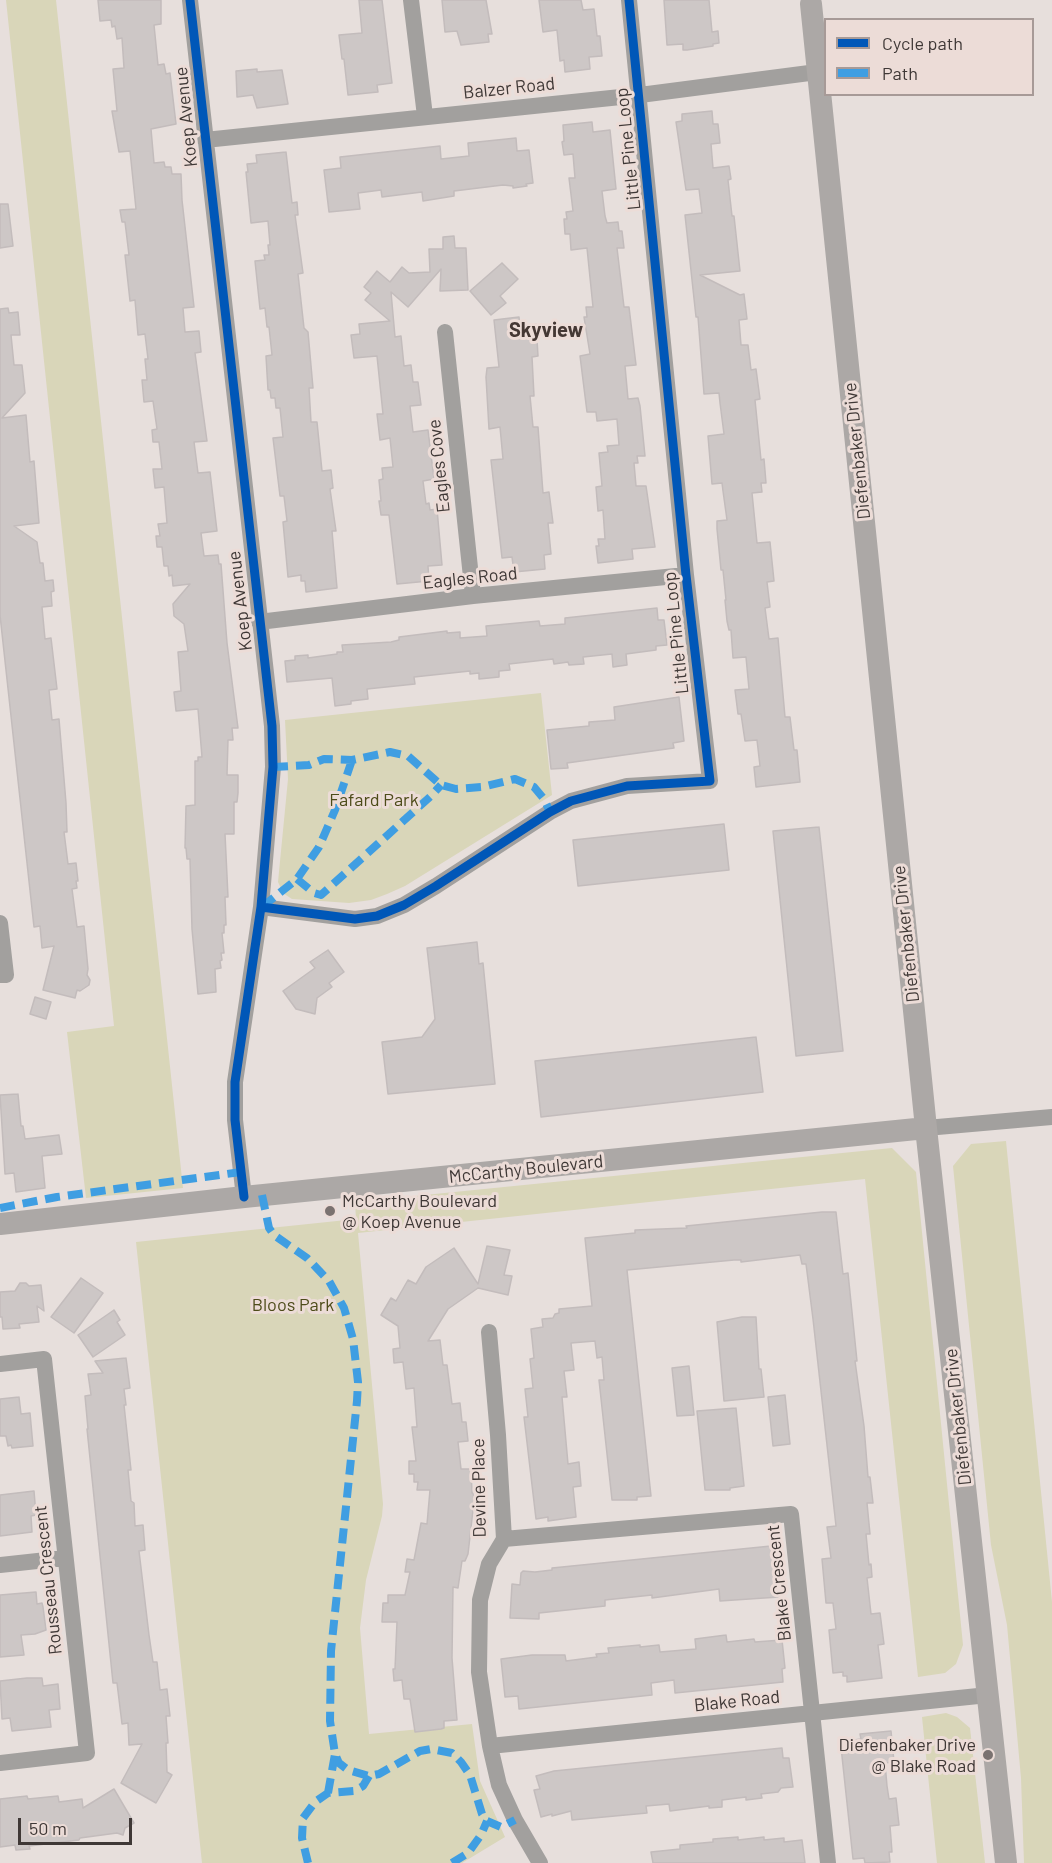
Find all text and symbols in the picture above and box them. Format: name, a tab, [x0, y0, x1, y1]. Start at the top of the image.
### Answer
legend	[824, 18, 1034, 96]
text: Cycle path	[882, 32, 963, 54]
text: Path	[882, 62, 918, 84]
street label: Koep Avenue	[170, 66, 202, 168]
street label: Balzer Road	[462, 72, 556, 104]
street label: Little Pine Loop	[611, 87, 645, 211]
district label: Skyview	[509, 318, 583, 342]
street label: Diefenbaker Drive	[839, 381, 875, 521]
street label: Eagles Cove	[423, 418, 455, 514]
street label: Koep Avenue	[223, 550, 257, 652]
street label: Eagles Road	[421, 562, 519, 594]
street label: Little Pine Loop	[659, 571, 693, 695]
park label: Fafard Park	[329, 789, 419, 811]
street label: Diefenbaker Drive	[888, 864, 924, 1004]
street label: McCarthy Boulevard	[448, 1150, 604, 1188]
place label: McCarthy Boulevard @ Koep Avenue	[342, 1190, 497, 1232]
marker: McCarthy Boulevard @ Koep Avenue	[323, 1204, 337, 1218]
park label: Bloos Park	[252, 1294, 334, 1316]
street label: Diefenbaker Drive	[940, 1347, 976, 1487]
street label: Devine Place	[467, 1438, 491, 1538]
street label: Rousseau Crescent	[29, 1504, 67, 1656]
street label: Blake Crescent	[762, 1524, 796, 1642]
street label: Blake Road	[693, 1686, 781, 1716]
place label: Diefenbaker Drive @ Blake Road	[838, 1734, 976, 1776]
marker: Diefenbaker Drive @ Blake Road	[981, 1748, 995, 1762]
scale bar	[21, 1806, 135, 1844]
text: 50 m	[29, 1817, 67, 1839]

